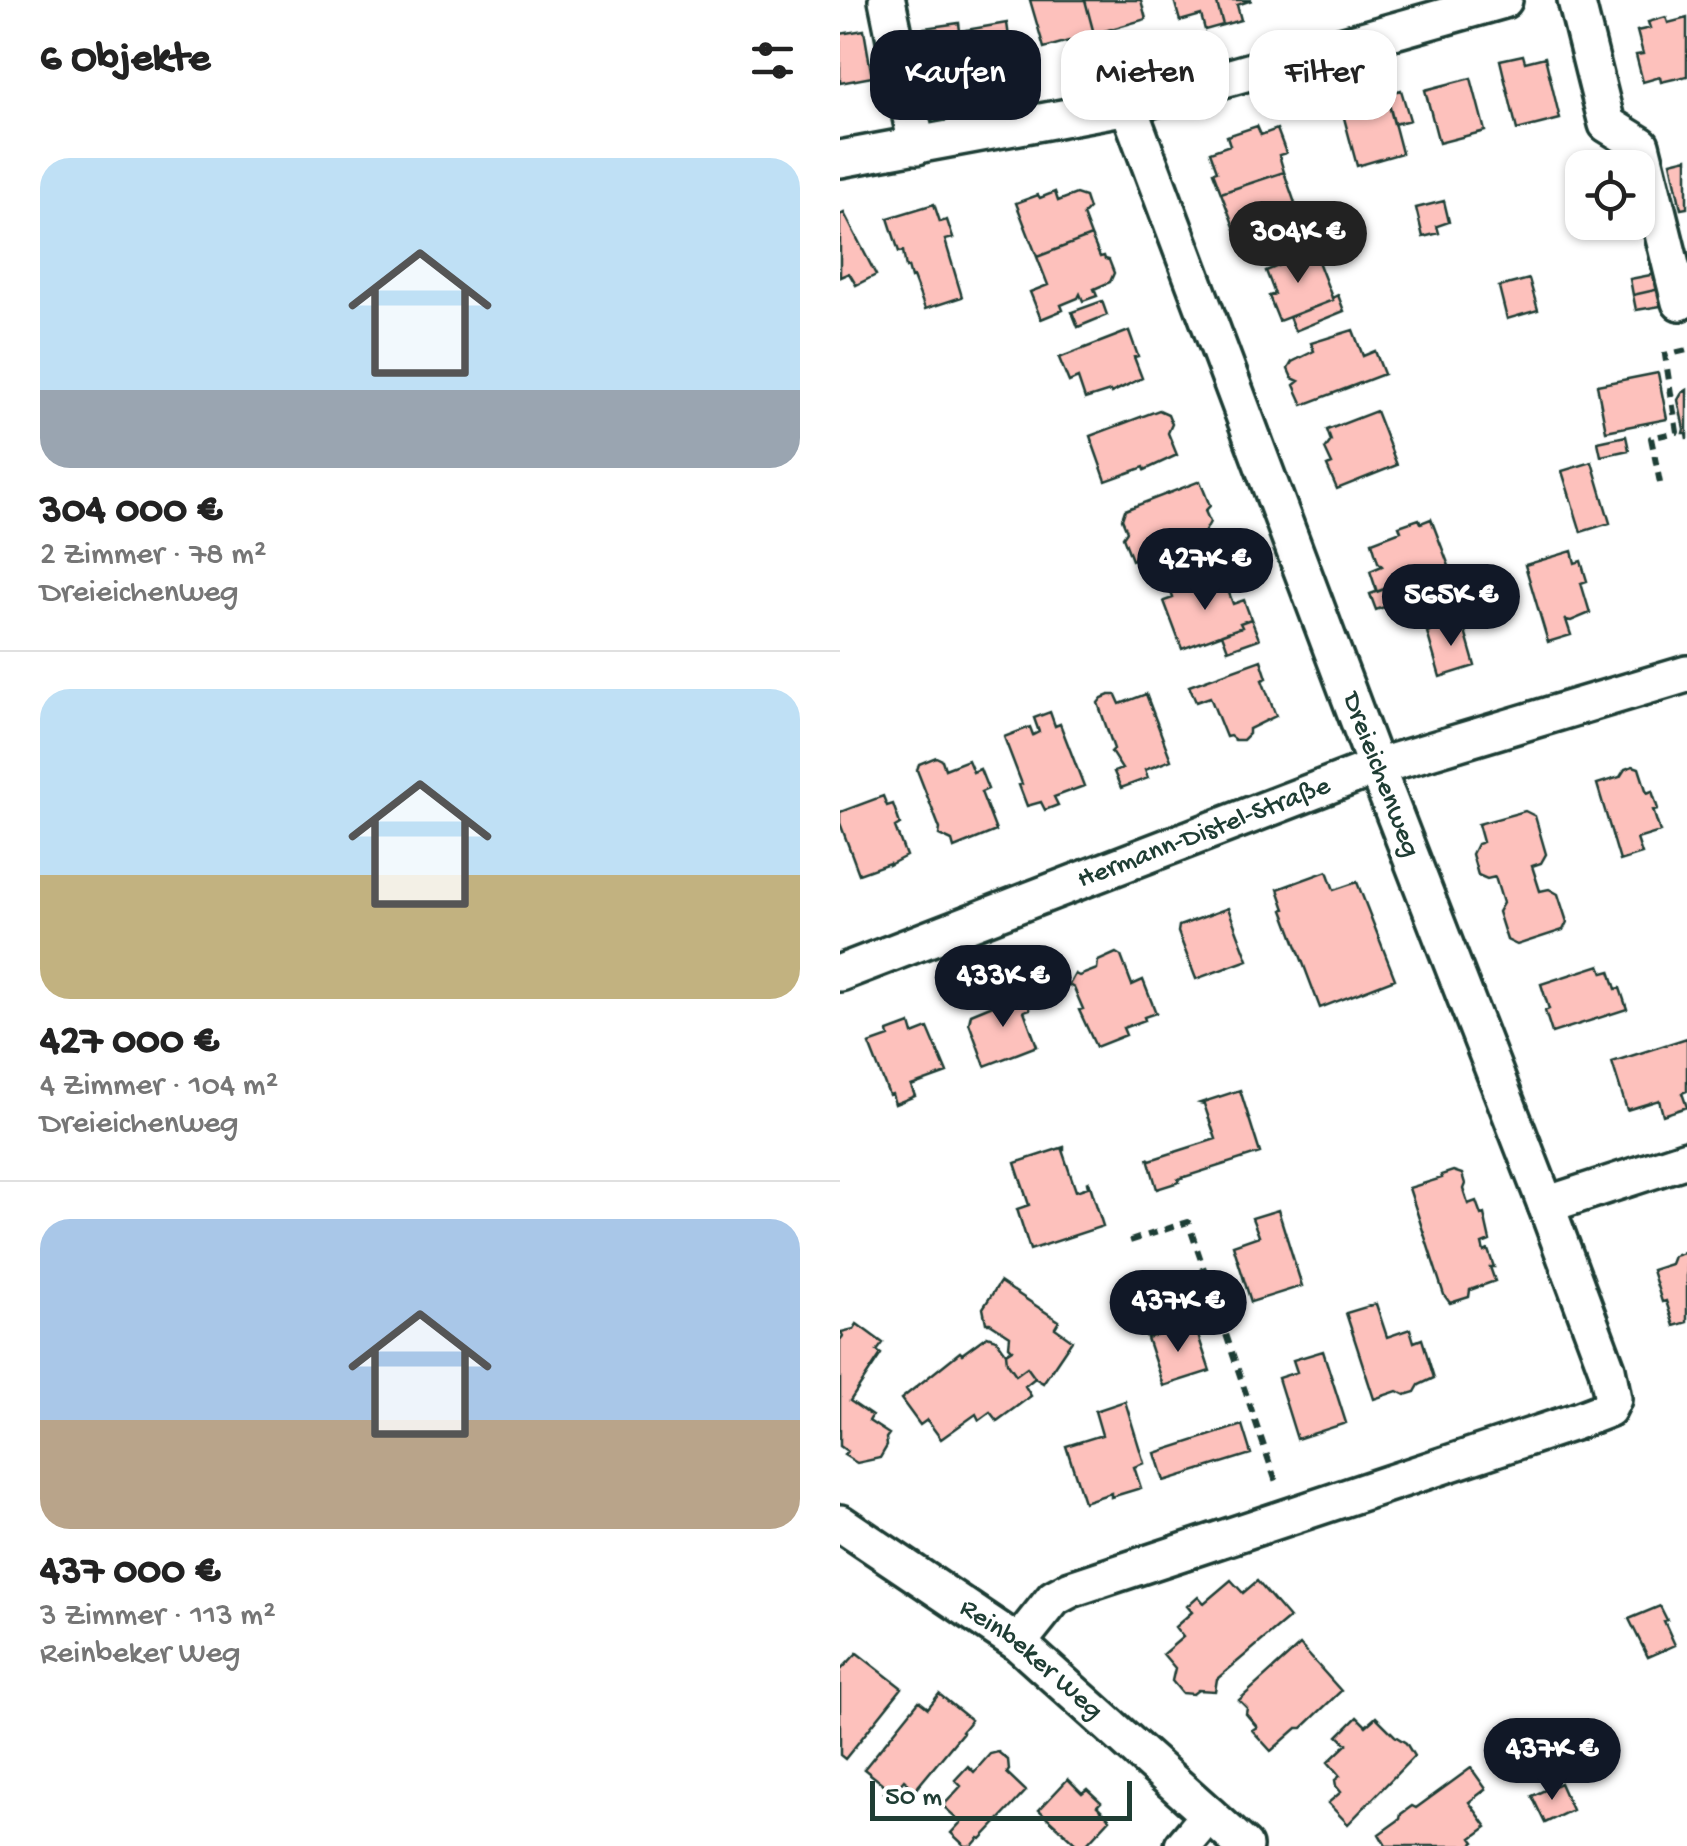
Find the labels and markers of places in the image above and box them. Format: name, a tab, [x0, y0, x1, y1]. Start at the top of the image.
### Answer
pin: 304K €	[1217, 201, 1379, 286]
pin: 427K €	[1124, 528, 1286, 613]
pin: 565K €	[1370, 564, 1532, 649]
pin: 433K €	[922, 945, 1084, 1030]
pin: 437K €	[1097, 1270, 1259, 1355]
pin: 437K €	[1471, 1718, 1633, 1803]

